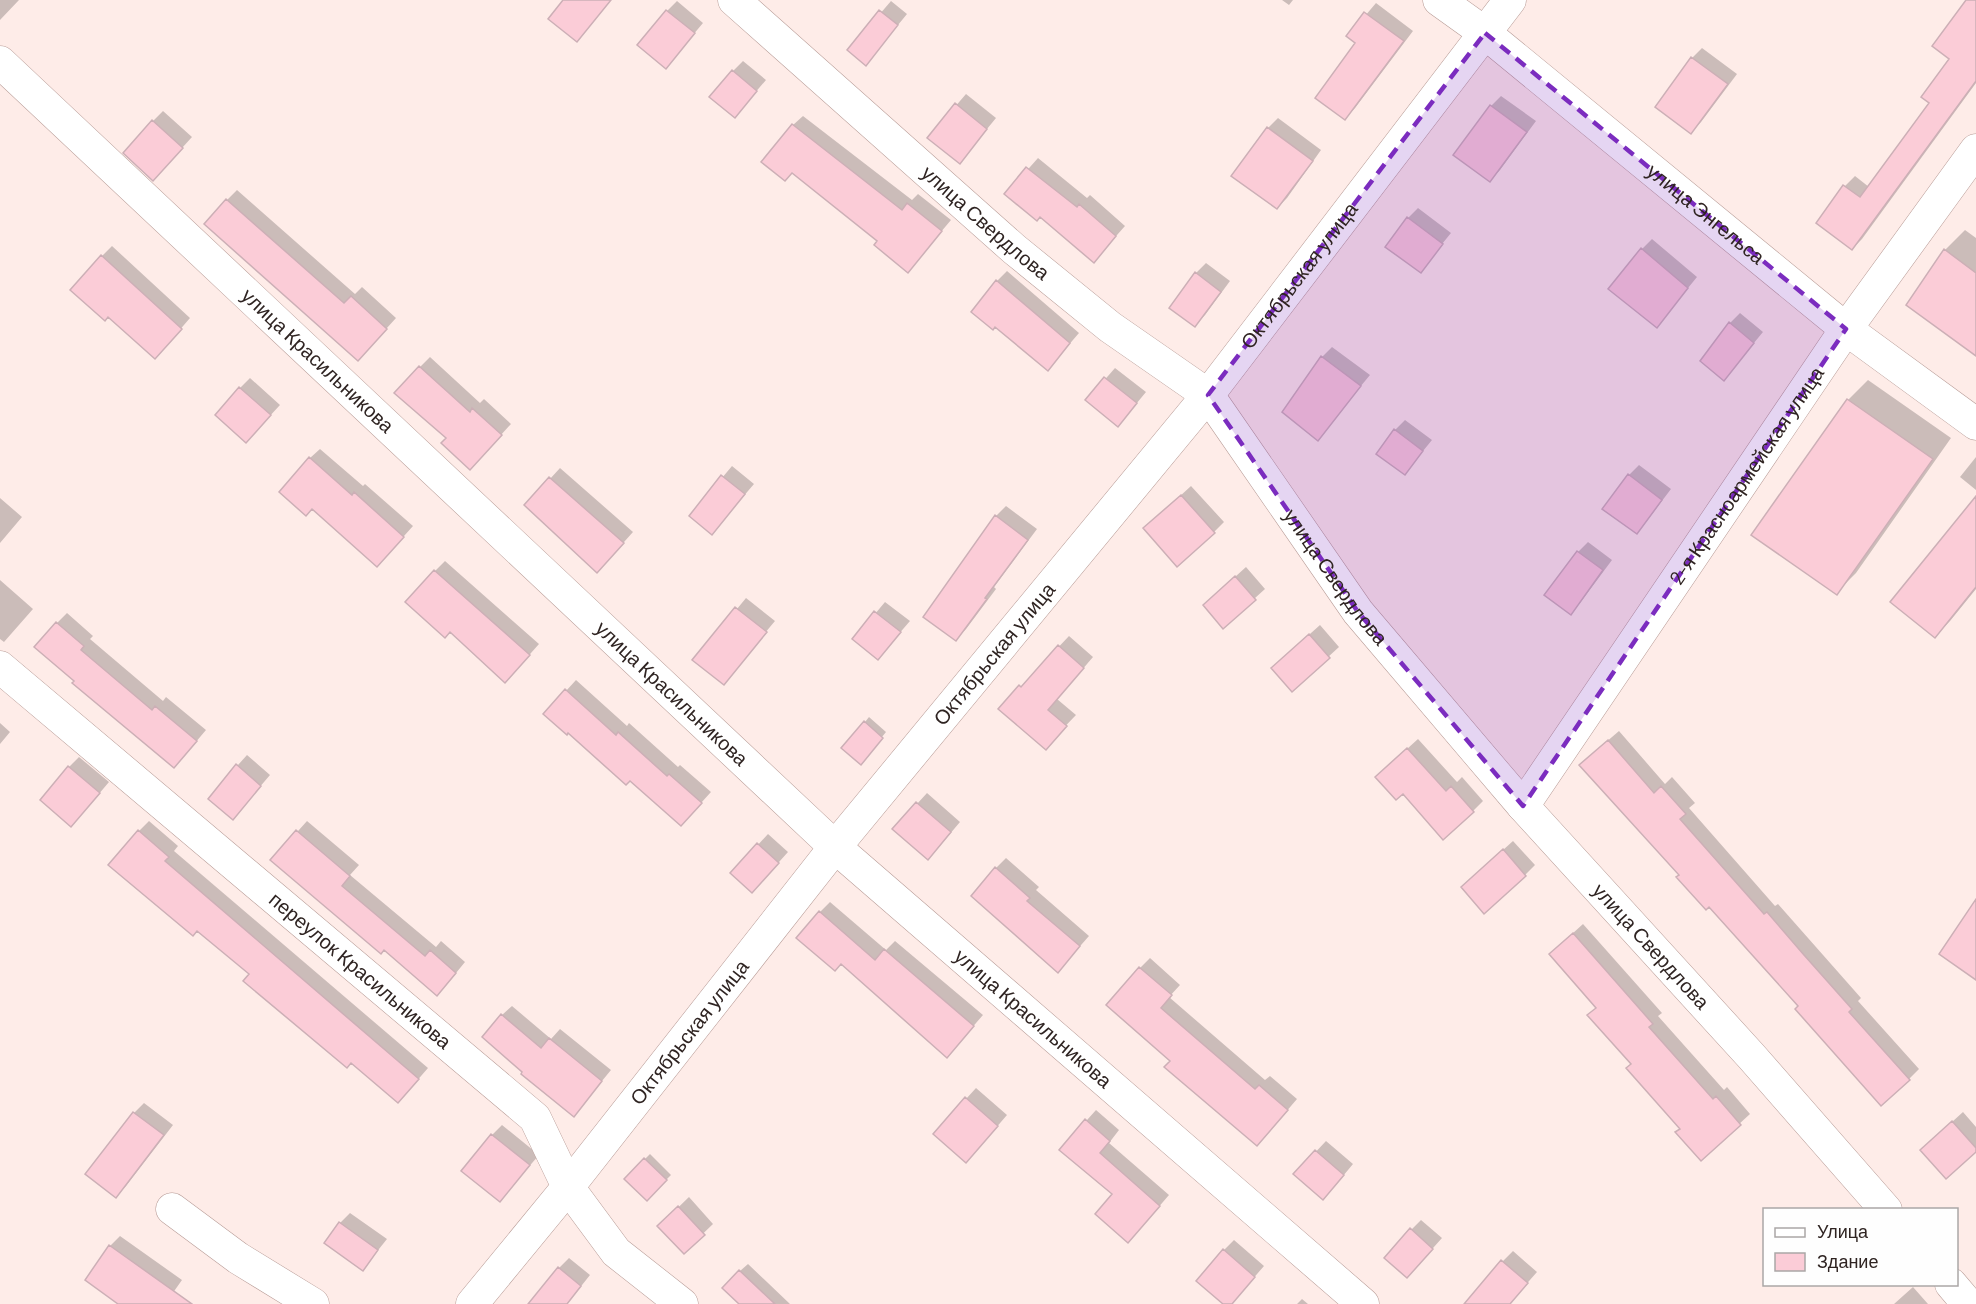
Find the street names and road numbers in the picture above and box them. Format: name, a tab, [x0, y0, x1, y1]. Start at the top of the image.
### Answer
street label: улица Энгельса	[1643, 158, 1771, 269]
street label: улица Свердлова	[917, 160, 1056, 285]
street label: Октябрьская улица	[1235, 196, 1363, 353]
street label: улица Красильникова	[237, 283, 400, 438]
street label: 2-я Красноармейская улица	[1664, 361, 1829, 589]
street label: улица Свердлова	[1279, 504, 1394, 650]
street label: Октябрьская улица	[928, 576, 1060, 729]
street label: улица Красильникова	[591, 616, 754, 771]
street label: улица Свердлова	[1588, 878, 1716, 1014]
street label: переулок Красильникова	[265, 886, 457, 1054]
street label: улица Красильникова	[950, 943, 1118, 1093]
street label: Октябрьская улица	[624, 954, 754, 1109]

